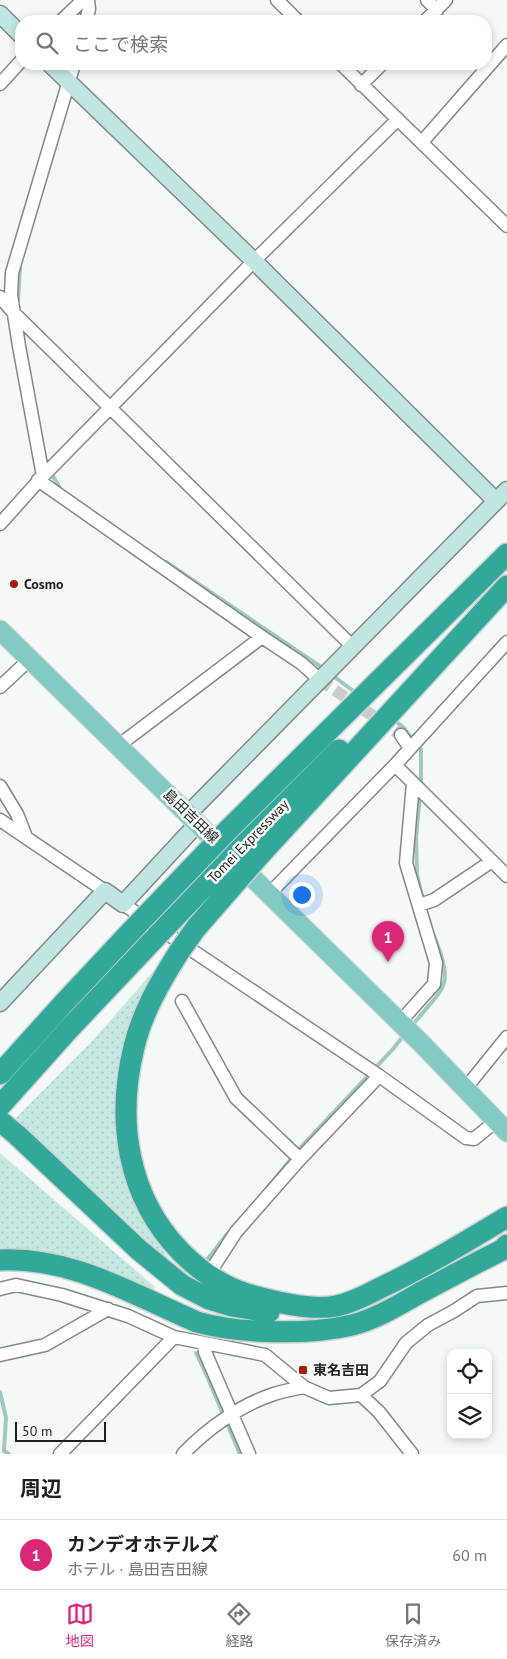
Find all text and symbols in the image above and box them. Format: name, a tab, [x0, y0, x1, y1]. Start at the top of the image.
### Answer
search box	[15, 15, 492, 70]
icon: search	[33, 29, 61, 57]
text: ここで検索	[73, 32, 168, 56]
place label: Cosmo	[24, 575, 64, 593]
marker: Cosmo	[8, 578, 20, 590]
street label: 島田吉田線	[160, 785, 222, 847]
street label: Tomei Expressway	[204, 795, 293, 887]
your location	[289, 882, 315, 908]
pin: 1	[372, 921, 404, 962]
map controls	[447, 1349, 492, 1439]
button: locate	[447, 1349, 492, 1394]
place label: 東名吉田	[313, 1361, 369, 1379]
marker: 東名吉田	[297, 1364, 309, 1376]
button: layers	[447, 1394, 492, 1439]
scale bar	[15, 1419, 106, 1442]
text: 50 m	[22, 1422, 52, 1440]
text: 周辺	[20, 1475, 62, 1502]
text: カンデオホテルズ	[67, 1532, 219, 1556]
text: 1	[31, 1545, 41, 1565]
text: 60 m	[452, 1545, 487, 1565]
text: ホテル · 島田吉田線	[67, 1559, 208, 1579]
tab: 地図	[66, 1600, 94, 1650]
tab: 経路	[225, 1600, 253, 1650]
tab: 保存済み	[385, 1600, 441, 1650]

